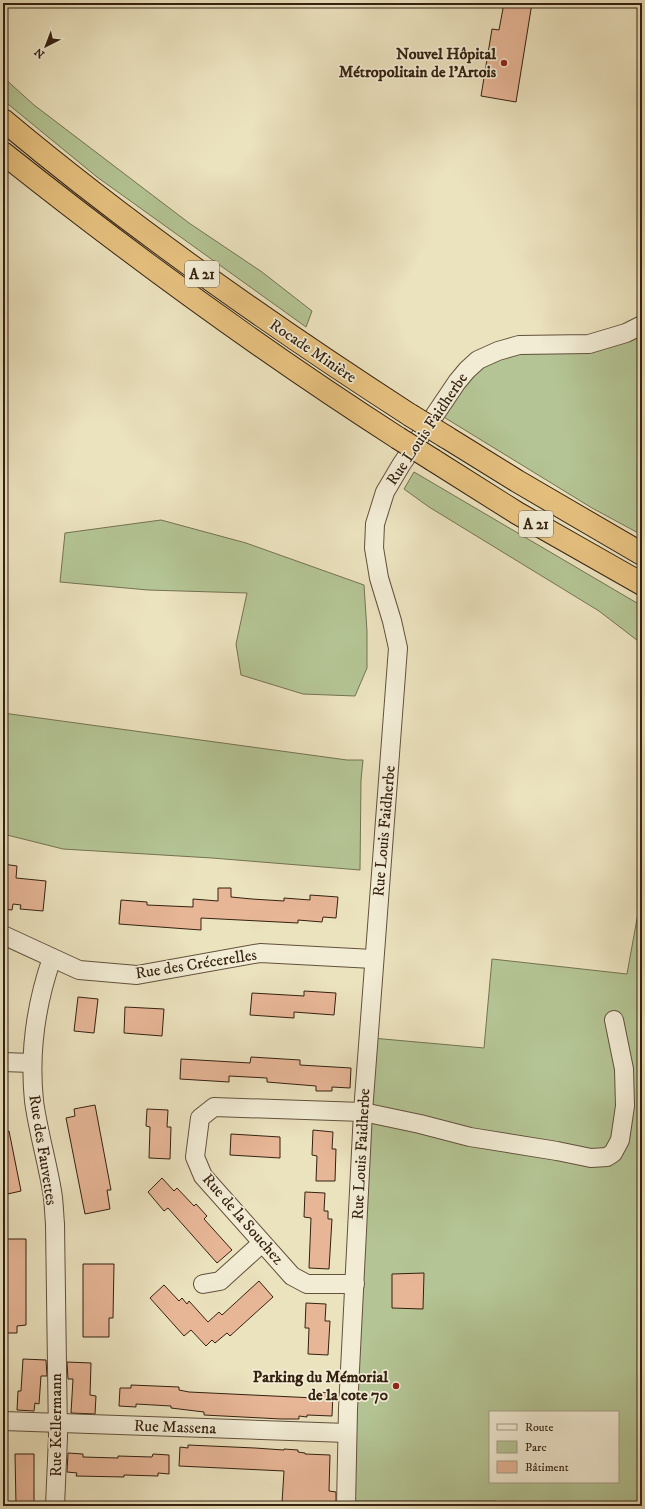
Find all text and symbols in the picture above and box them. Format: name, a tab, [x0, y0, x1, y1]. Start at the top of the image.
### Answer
north arrow	[26, 26, 66, 66]
text: N	[32, 44, 48, 61]
place label: Nouvel Hôpital Métropolitain de l'Artois	[339, 44, 497, 82]
marker: Nouvel Hôpital Métropolitain de l'Artois	[499, 58, 509, 68]
road number: A 21	[185, 261, 219, 287]
street label: Rocade Minière	[266, 315, 361, 388]
street label: Rue Louis Faidherbe	[382, 369, 472, 489]
road number: A 21	[519, 511, 553, 537]
street label: Rue Louis Faidherbe	[368, 764, 400, 897]
street label: Rue des Crécerelles	[134, 945, 258, 983]
street label: Rue Louis Faidherbe	[348, 1087, 374, 1220]
street label: Rue des Fauvettes	[24, 1093, 62, 1207]
street label: Rue de la Souchez	[198, 1169, 288, 1269]
place label: Parking du Mémorial de la cote 70	[253, 1367, 389, 1405]
street label: Rue Kellermann	[46, 1372, 66, 1477]
marker: Parking du Mémorial de la cote 70	[391, 1381, 401, 1391]
legend	[489, 1411, 619, 1483]
street label: Rue Massena	[134, 1416, 217, 1438]
text: Route	[525, 1420, 553, 1435]
text: Parc	[525, 1440, 547, 1455]
text: Bâtiment	[525, 1460, 569, 1475]

